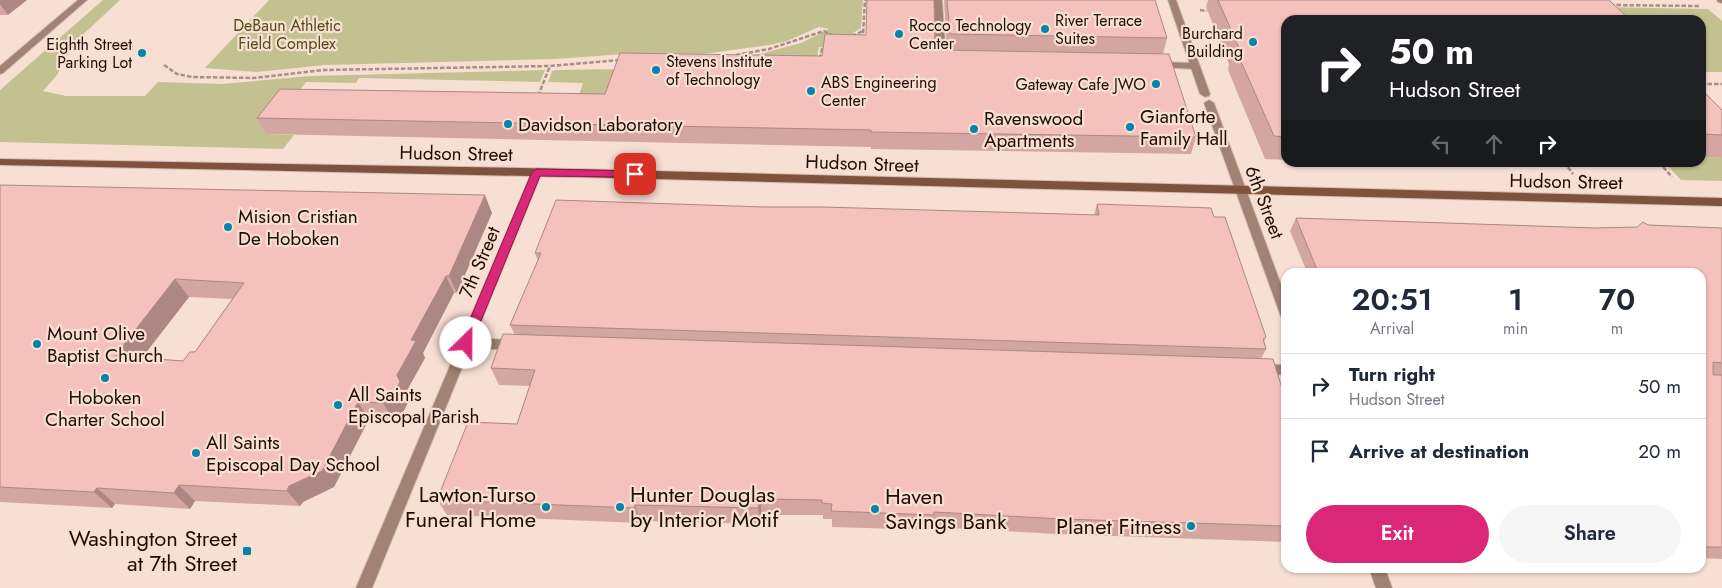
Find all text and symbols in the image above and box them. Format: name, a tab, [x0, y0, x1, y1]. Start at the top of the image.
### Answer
place label: River Terrace Suites	[1055, 9, 1142, 50]
park label: DeBaun Athletic Field Complex	[233, 14, 341, 55]
place label: Rocco Technology Center	[909, 14, 1032, 55]
place label: Burchard Building	[1182, 22, 1243, 63]
marker: River Terrace Suites	[1039, 23, 1051, 35]
text: 50 m	[1389, 27, 1474, 77]
marker: Rocco Technology Center	[893, 28, 905, 40]
place label: Eighth Street Parking Lot	[46, 33, 132, 74]
icon: right	[1306, 35, 1371, 100]
marker: Burchard Building	[1247, 36, 1259, 48]
marker: Eighth Street Parking Lot	[136, 47, 148, 59]
place label: Stevens Institute of Technology	[666, 50, 772, 91]
marker: Stevens Institute of Technology	[650, 64, 662, 76]
place label: ABS Engineering Center	[821, 71, 937, 112]
place label: Gateway Cafe JWO	[1015, 73, 1146, 96]
text: Hudson Street	[1389, 73, 1520, 105]
marker: Gateway Cafe JWO	[1150, 78, 1162, 90]
marker: ABS Engineering Center	[805, 85, 817, 97]
place label: Gianforte Family Hall	[1140, 103, 1228, 152]
place label: Ravenswood Apartments	[984, 105, 1083, 154]
place label: Davidson Laboratory	[518, 111, 683, 138]
marker: Davidson Laboratory	[502, 118, 514, 130]
marker: Gianforte Family Hall	[1124, 121, 1136, 133]
marker: Ravenswood Apartments	[968, 123, 980, 135]
icon: left	[1427, 130, 1455, 158]
icon: ahead	[1480, 130, 1508, 158]
icon: right	[1533, 130, 1561, 158]
street label: Hudson Street	[399, 139, 513, 168]
street label: Hudson Street	[805, 148, 920, 179]
pin	[614, 153, 656, 195]
icon: arrive	[621, 160, 649, 188]
street label: 6th Street	[1238, 162, 1291, 243]
street label: Hudson Street	[1509, 167, 1623, 196]
place label: Mision Cristian De Hoboken	[238, 203, 358, 252]
marker: Mision Cristian De Hoboken	[222, 221, 234, 233]
street label: 7th Street	[452, 222, 507, 302]
text: 20:51	[1352, 278, 1433, 321]
text: 1	[1508, 278, 1523, 321]
text: 70	[1599, 278, 1635, 321]
position arrow	[439, 316, 491, 368]
text: Arrival	[1370, 317, 1414, 340]
text: min	[1503, 317, 1528, 340]
text: m	[1611, 317, 1623, 340]
place label: Mount Olive Baptist Church	[47, 320, 163, 369]
marker: Mount Olive Baptist Church	[31, 338, 43, 350]
text: Turn right	[1349, 361, 1435, 388]
marker: Hoboken Charter School	[99, 372, 111, 384]
icon: right	[1306, 372, 1334, 400]
text: 50 m	[1638, 373, 1681, 400]
place label: All Saints Episcopal Parish	[348, 381, 479, 430]
place label: Hoboken Charter School	[45, 384, 165, 433]
text: Hudson Street	[1349, 388, 1445, 411]
marker: All Saints Episcopal Parish	[332, 399, 344, 411]
place label: All Saints Episcopal Day School	[206, 429, 380, 478]
icon: arrive	[1306, 437, 1334, 465]
text: Arrive at destination	[1349, 438, 1529, 465]
text: 20 m	[1638, 438, 1681, 465]
marker: All Saints Episcopal Day School	[190, 447, 202, 459]
place label: Lawton-Turso Funeral Home	[405, 478, 536, 535]
place label: Hunter Douglas by Interior Motif	[630, 478, 779, 535]
place label: Haven Savings Bank	[885, 480, 1007, 537]
marker: Lawton-Turso Funeral Home	[540, 501, 552, 513]
marker: Hunter Douglas by Interior Motif	[614, 501, 626, 513]
marker: Haven Savings Bank	[869, 503, 881, 515]
button: Exit	[1306, 505, 1489, 563]
button: Share	[1499, 505, 1681, 563]
place label: Planet Fitness	[1056, 510, 1181, 542]
marker: Planet Fitness	[1185, 520, 1197, 532]
place label: Washington Street at 7th Street	[69, 522, 238, 579]
marker: Washington Street at 7th Street	[241, 545, 253, 557]

